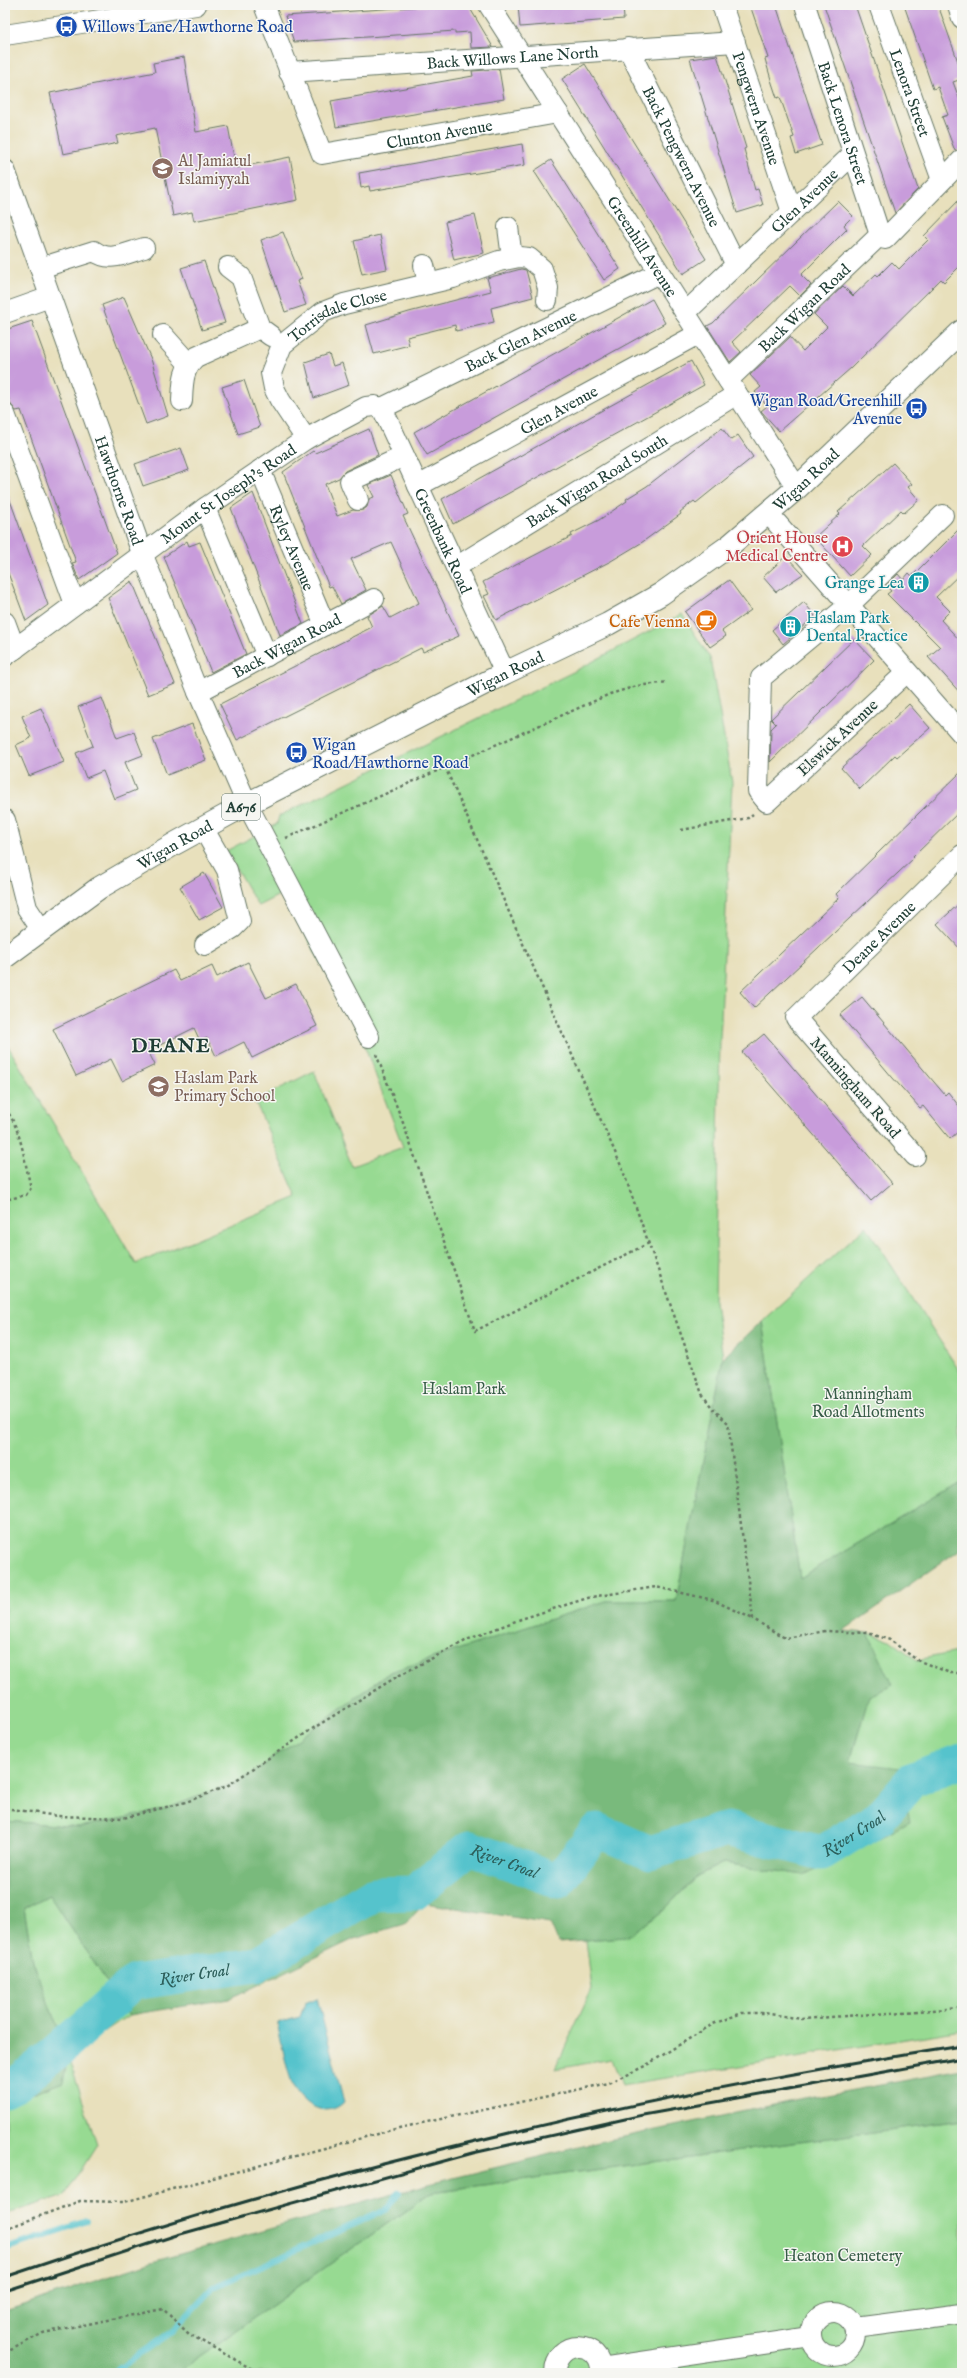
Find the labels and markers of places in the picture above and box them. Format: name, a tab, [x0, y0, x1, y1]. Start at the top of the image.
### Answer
bus stop icon: Willows Lane/Hawthorne Road	[54, 13, 80, 39]
place label: Willows Lane/Hawthorne Road	[82, 18, 293, 38]
place label: Al Jamiatul Islamiyyah	[177, 152, 252, 190]
school or university icon: Al Jamiatul Islamiyyah	[150, 156, 176, 182]
place label: Wigan Road/Greenhill Avenue	[750, 392, 903, 430]
bus stop icon: Wigan Road/Greenhill Avenue	[904, 396, 930, 422]
place label: Orient House Medical Centre	[725, 529, 828, 567]
hospital icon: Orient House Medical Centre	[830, 533, 856, 559]
building icon: Grange Lea	[906, 569, 932, 595]
place label: Grange Lea	[825, 574, 904, 594]
cafe icon: Cafe Vienna	[693, 608, 719, 634]
place label: Haslam Park Dental Practice	[806, 609, 908, 647]
place label: Cafe Vienna	[609, 613, 690, 633]
building icon: Haslam Park Dental Practice	[777, 613, 803, 639]
place label: Wigan Road/Hawthorne Road	[312, 736, 469, 774]
bus stop icon: Wigan Road/Hawthorne Road	[283, 740, 309, 766]
place label: Haslam Park Primary School	[174, 1069, 276, 1107]
school or university icon: Haslam Park Primary School	[145, 1073, 171, 1099]

